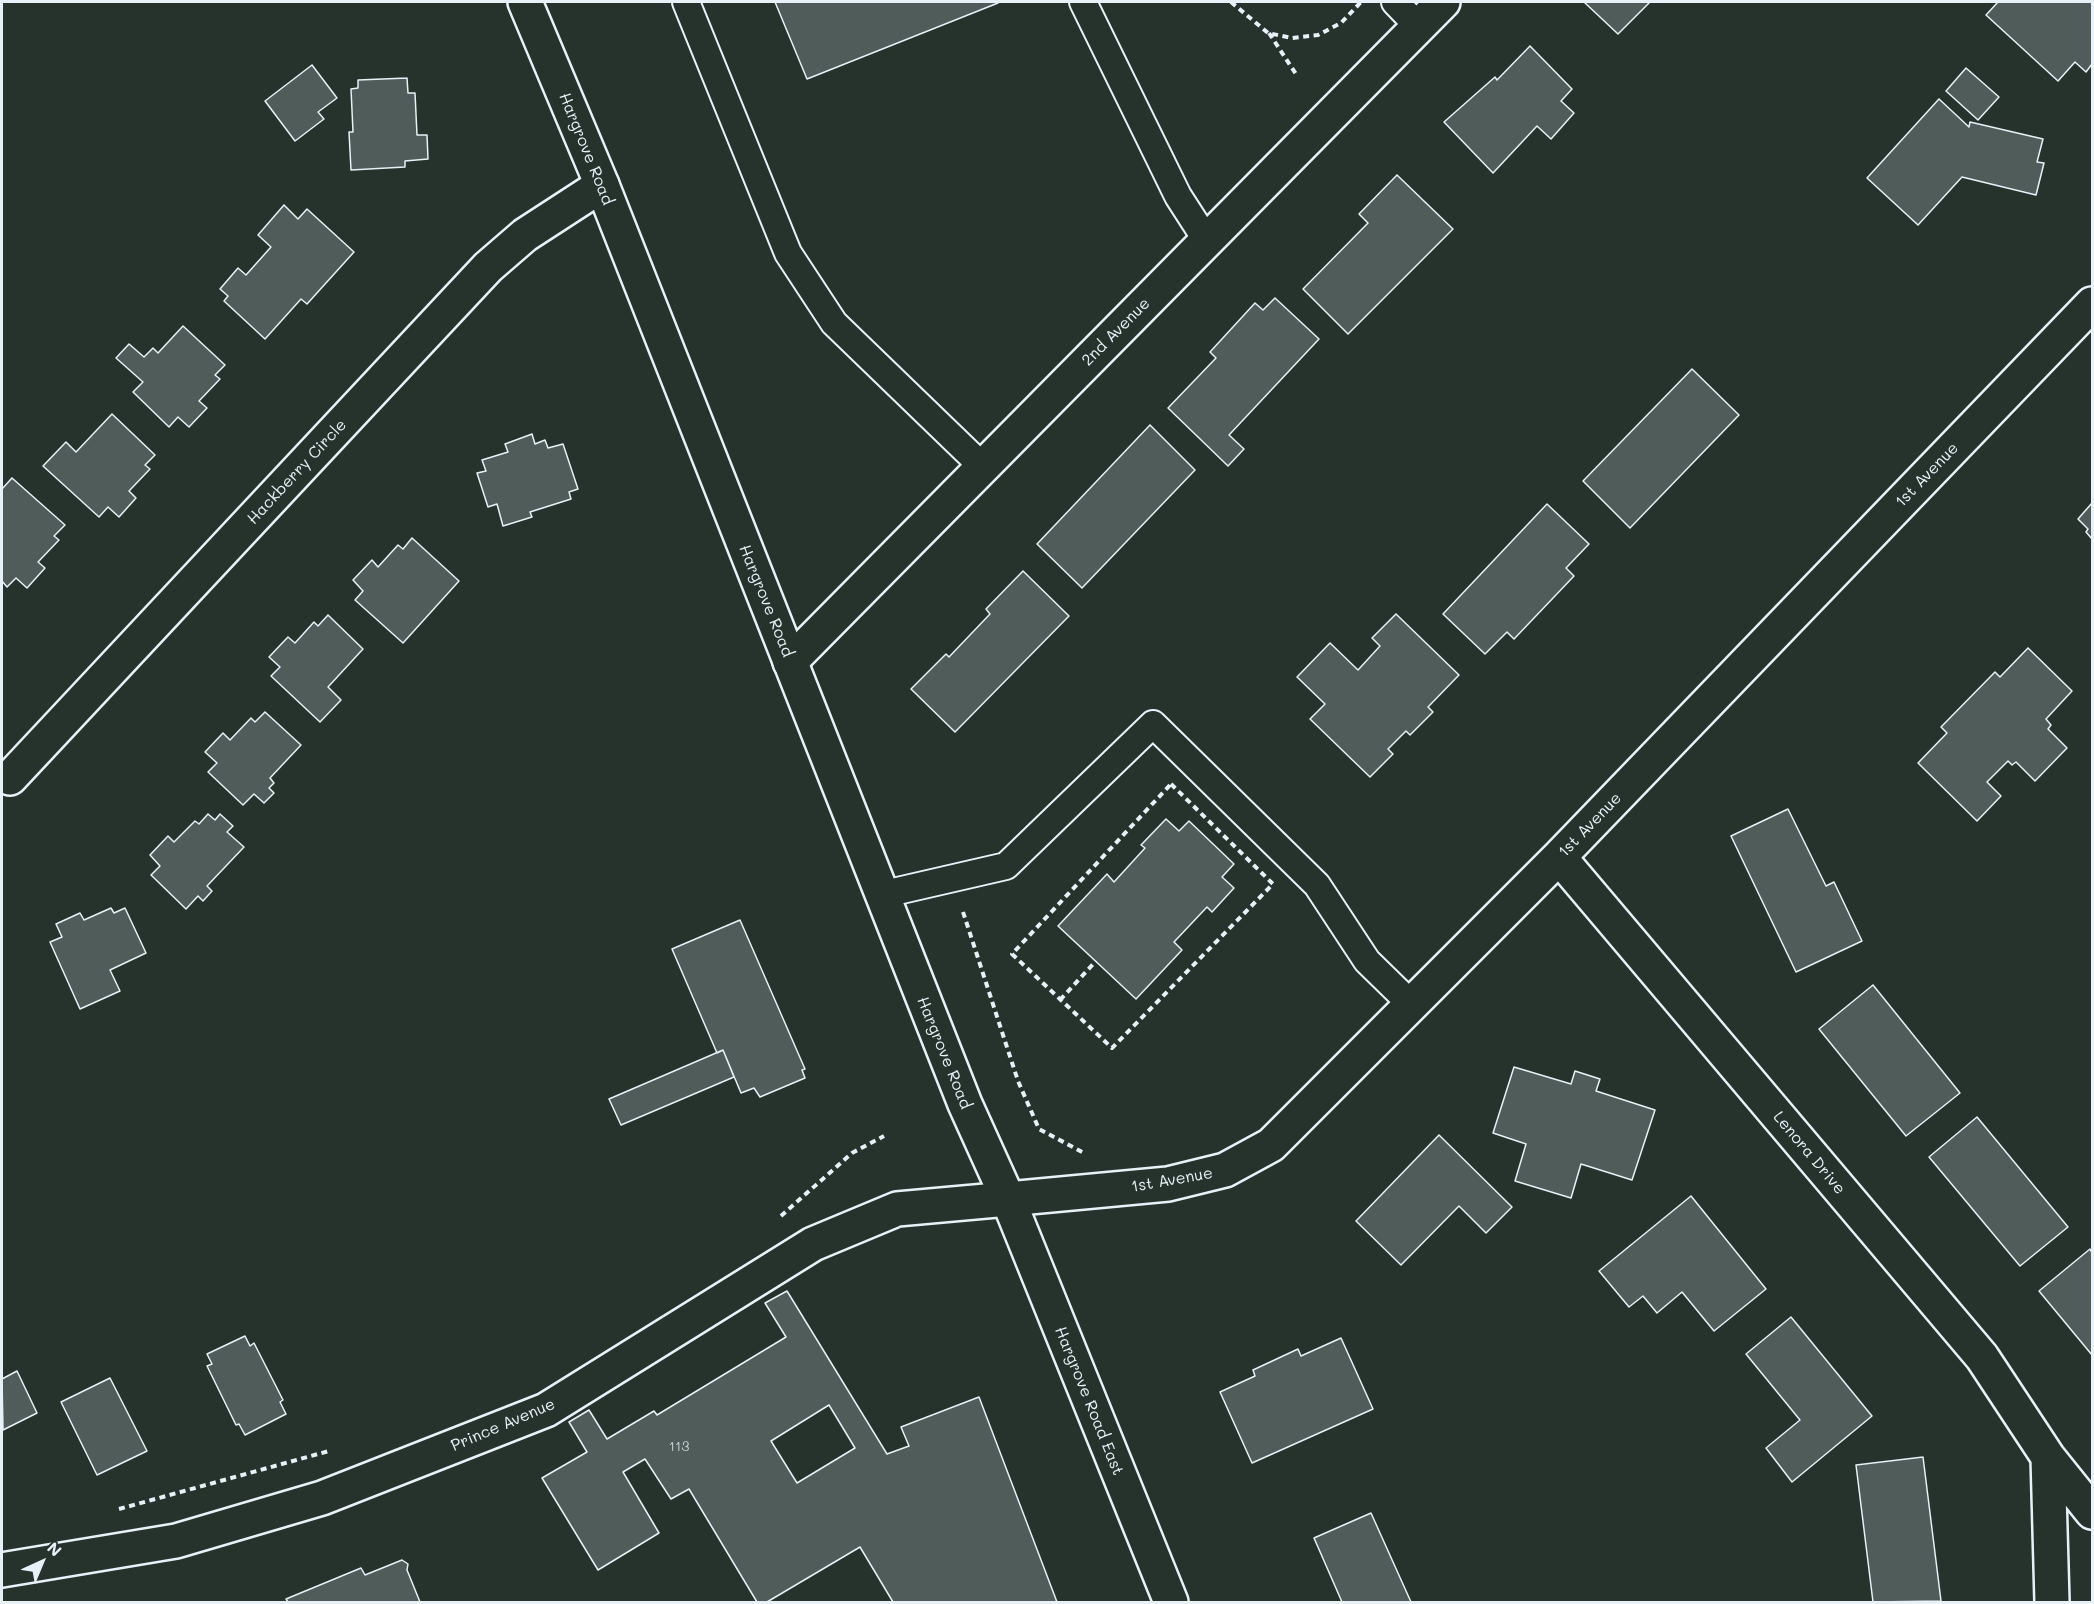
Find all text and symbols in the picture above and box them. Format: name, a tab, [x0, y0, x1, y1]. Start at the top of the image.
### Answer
street label: Hargrove Road	[555, 90, 617, 208]
street label: 2nd Avenue	[1078, 294, 1154, 370]
street label: Hackberry Circle	[243, 416, 351, 528]
street label: 1st Avenue	[1891, 439, 1963, 511]
street label: Hargrove Road	[735, 542, 797, 660]
street label: 1st Avenue	[1554, 789, 1626, 861]
street label: Hargrove Road	[913, 994, 975, 1112]
street label: Lenora Drive	[1769, 1108, 1849, 1198]
street label: 1st Avenue	[1130, 1163, 1214, 1197]
street label: Hargrove Road East	[1050, 1324, 1128, 1478]
street label: Prince Avenue	[448, 1394, 558, 1456]
house number: 113	[669, 1439, 689, 1455]
north arrow	[12, 1532, 72, 1592]
text: N	[43, 1537, 67, 1560]

